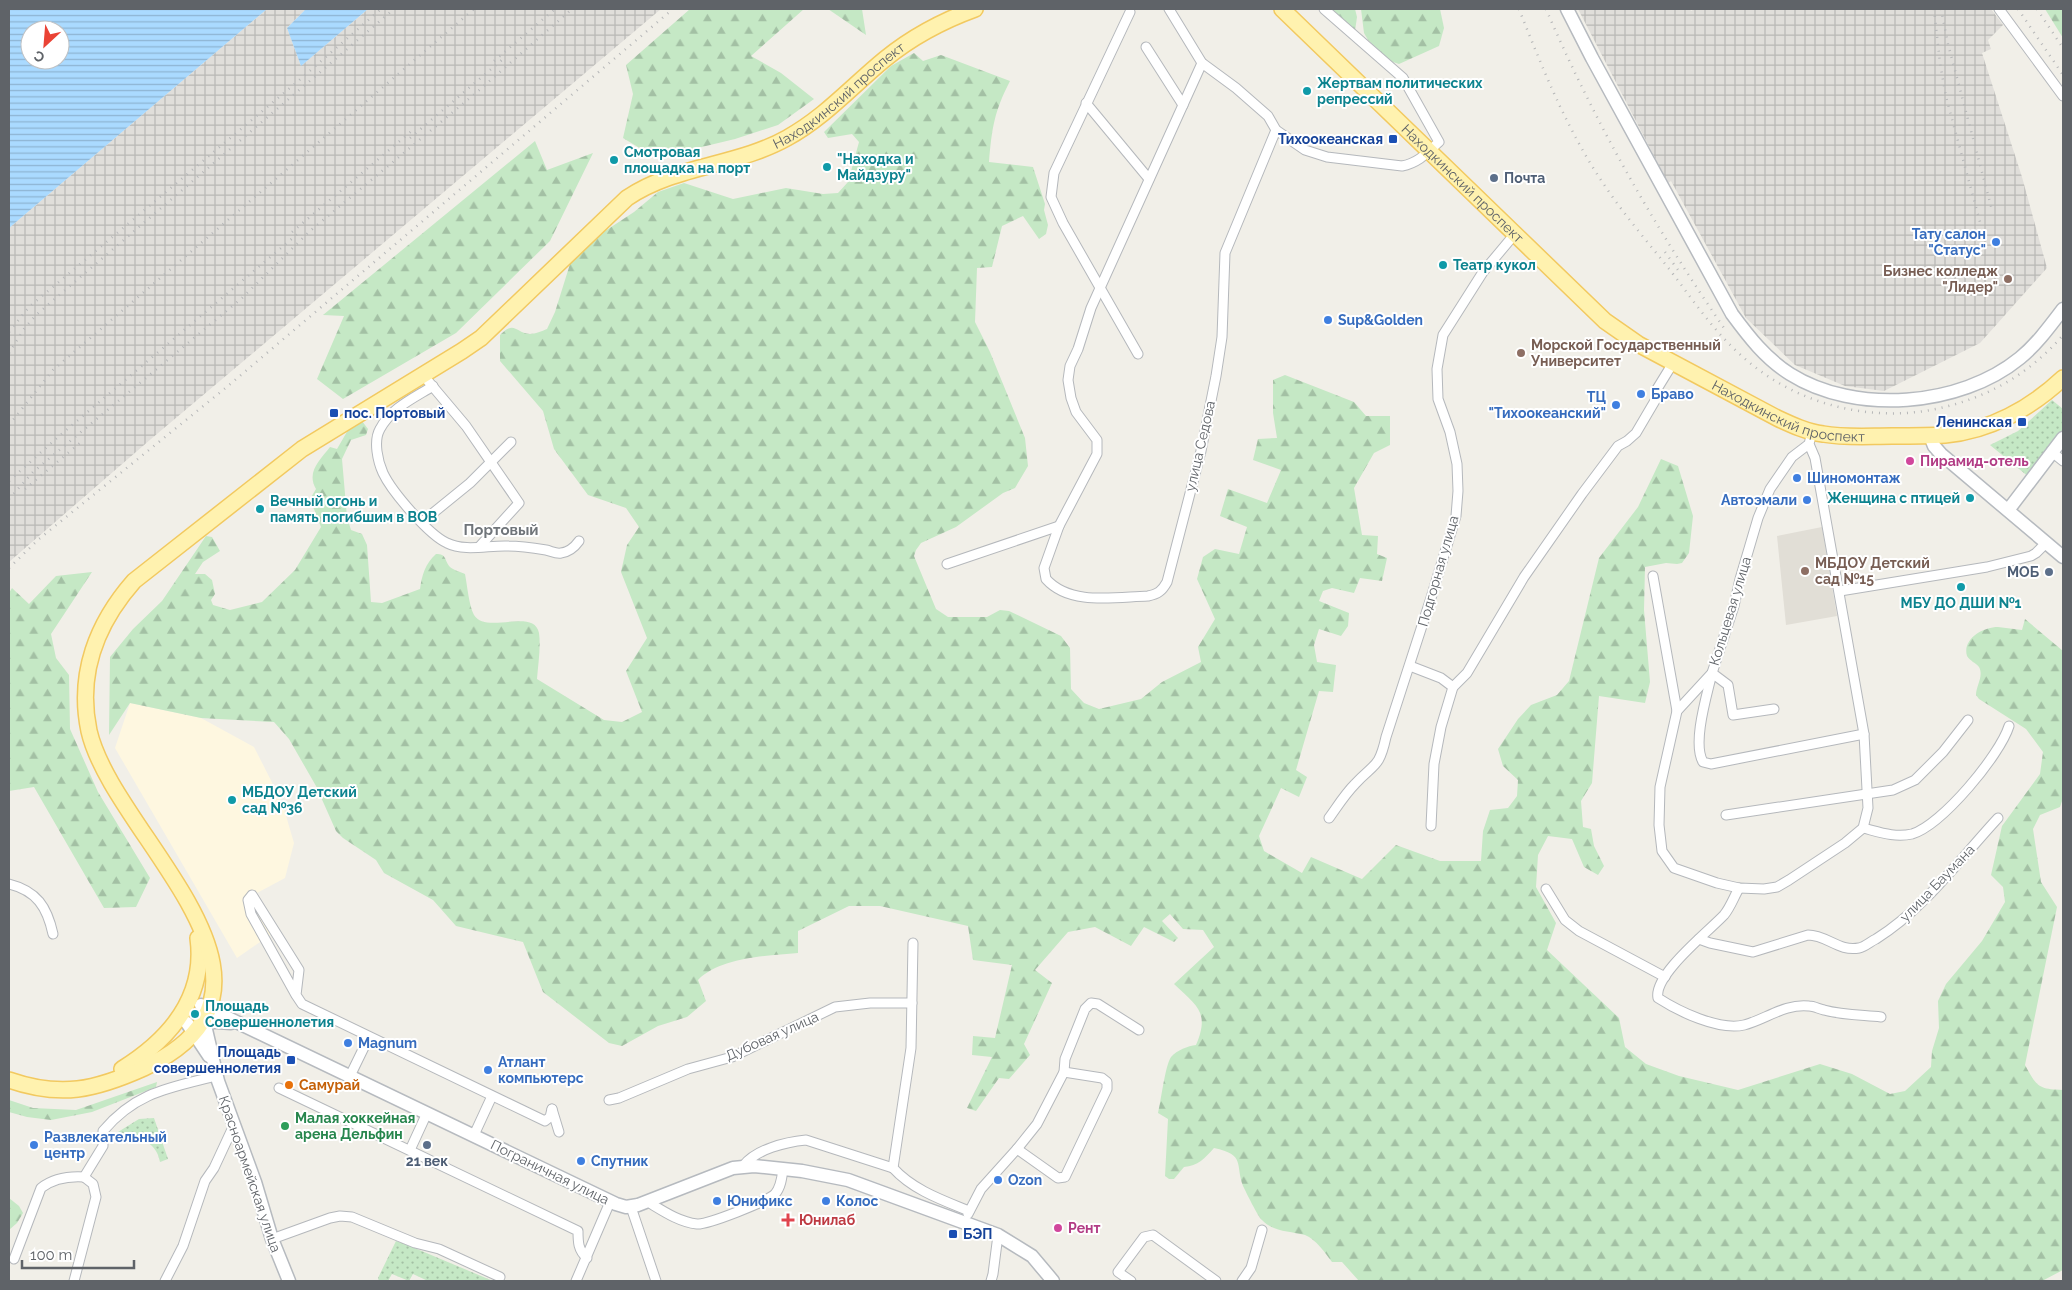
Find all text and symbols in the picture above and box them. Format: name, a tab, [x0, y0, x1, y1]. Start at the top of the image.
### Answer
north arrow	[20, 20, 70, 70]
street label: Находкинский проспект	[770, 39, 908, 152]
text: С	[31, 47, 47, 66]
place label: Жертвам политических репрессий	[1317, 75, 1483, 107]
marker: Жертвам политических репрессий	[1301, 85, 1313, 97]
street label: Находкинский проспект	[1398, 121, 1527, 246]
place label: Тихоокеанская	[1278, 131, 1383, 147]
marker: Тихоокеанская	[1387, 133, 1399, 145]
place label: Смотровая площадка на порт	[624, 144, 750, 176]
place label: "Находка и Майдзуру"	[837, 151, 914, 183]
marker: Смотровая площадка на порт	[608, 154, 620, 166]
marker: "Находка и Майдзуру"	[821, 161, 833, 173]
place label: Почта	[1504, 170, 1545, 186]
marker: Почта	[1488, 172, 1500, 184]
place label: Тату салон "Статус"	[1912, 226, 1986, 258]
marker: Тату салон "Статус"	[1990, 236, 2002, 248]
place label: Театр кукол	[1453, 257, 1536, 273]
marker: Театр кукол	[1437, 259, 1449, 271]
place label: Бизнес колледж "Лидер"	[1883, 263, 1998, 295]
marker: Бизнес колледж "Лидер"	[2002, 273, 2014, 285]
place label: Sup&Golden	[1338, 312, 1423, 328]
marker: Sup&Golden	[1322, 314, 1334, 326]
place label: Морской Государственный Университет	[1530, 337, 1721, 369]
marker: Морской Государственный Университет	[1515, 347, 1527, 359]
street label: Находкинский проспект	[1709, 377, 1865, 445]
place label: Браво	[1651, 386, 1694, 402]
marker: Браво	[1635, 388, 1647, 400]
place label: ТЦ "Тихоокеанский"	[1489, 389, 1606, 421]
street label: улица Седова	[1182, 399, 1218, 493]
marker: ТЦ "Тихоокеанский"	[1610, 399, 1622, 411]
place label: пос. Портовый	[344, 405, 445, 421]
marker: пос. Портовый	[328, 407, 340, 419]
place label: Ленинская	[1936, 414, 2012, 430]
marker: Ленинская	[2016, 416, 2028, 428]
place label: Пирамид-отель	[1920, 453, 2029, 469]
marker: Пирамид-отель	[1904, 455, 1916, 467]
place label: Шиномонтаж	[1807, 470, 1901, 486]
marker: Шиномонтаж	[1791, 472, 1803, 484]
place label: Женщина с птицей	[1827, 490, 1960, 506]
place label: Автоэмали	[1721, 492, 1797, 508]
marker: Женщина с птицей	[1964, 492, 1976, 504]
place label: Вечный огонь и память погибшим в ВОВ	[270, 493, 438, 525]
marker: Автоэмали	[1801, 494, 1813, 506]
marker: Вечный огонь и память погибшим в ВОВ	[254, 503, 266, 515]
street label: Подгорная улица	[1414, 514, 1462, 628]
district label: Портовый	[463, 521, 539, 539]
street label: Кольцевая улица	[1706, 555, 1754, 667]
place label: МБДОУ Детский сад №15	[1815, 555, 1930, 587]
place label: МОБ	[2007, 564, 2040, 580]
marker: МБДОУ Детский сад №15	[1799, 565, 1811, 577]
marker: МОБ	[2043, 566, 2055, 578]
marker: МБУ ДО ДШИ №1	[1955, 581, 1967, 593]
place label: МБУ ДО ДШИ №1	[1901, 595, 2022, 611]
place label: МБДОУ Детский сад №36	[242, 784, 357, 816]
marker: МБДОУ Детский сад №36	[226, 794, 238, 806]
street label: улица Баумана	[1896, 841, 1978, 925]
place label: Площадь Совершеннолетия	[205, 998, 334, 1030]
marker: Площадь Совершеннолетия	[189, 1008, 201, 1020]
street label: Дубовая улица	[723, 1008, 821, 1064]
place label: Magnum	[358, 1035, 417, 1051]
marker: Magnum	[342, 1037, 354, 1049]
place label: Площадь совершеннолетия	[154, 1044, 282, 1076]
marker: Площадь совершеннолетия	[285, 1054, 297, 1066]
place label: Атлант компьютерс	[498, 1054, 584, 1086]
marker: Атлант компьютерс	[482, 1064, 494, 1076]
place label: Самурай	[299, 1077, 360, 1093]
marker: Самурай	[283, 1079, 295, 1091]
street label: Красноармейская улица	[216, 1094, 284, 1254]
place label: Малая хоккейная арена Дельфин	[295, 1110, 415, 1142]
marker: Малая хоккейная арена Дельфин	[279, 1120, 291, 1132]
place label: Развлекательный центр	[44, 1129, 167, 1161]
street label: Пограничная улица	[488, 1136, 612, 1208]
marker: Развлекательный центр	[28, 1139, 40, 1151]
marker: 21 век	[421, 1139, 433, 1151]
place label: 21 век	[406, 1153, 448, 1169]
place label: Спутник	[591, 1153, 649, 1169]
marker: Спутник	[575, 1155, 587, 1167]
place label: Ozon	[1008, 1172, 1042, 1188]
marker: Ozon	[992, 1174, 1004, 1186]
place label: Юнификс	[727, 1193, 793, 1209]
place label: Колос	[836, 1193, 878, 1209]
marker: Юнификс	[711, 1195, 723, 1207]
marker: Колос	[820, 1195, 832, 1207]
place label: Юнилаб	[799, 1212, 855, 1228]
marker: Юнилаб	[781, 1213, 795, 1227]
place label: Рент	[1068, 1220, 1101, 1236]
marker: Рент	[1052, 1222, 1064, 1234]
place label: БЭП	[963, 1226, 993, 1242]
marker: БЭП	[947, 1228, 959, 1240]
scale bar	[22, 1238, 135, 1270]
text: 100 m	[30, 1246, 72, 1264]

